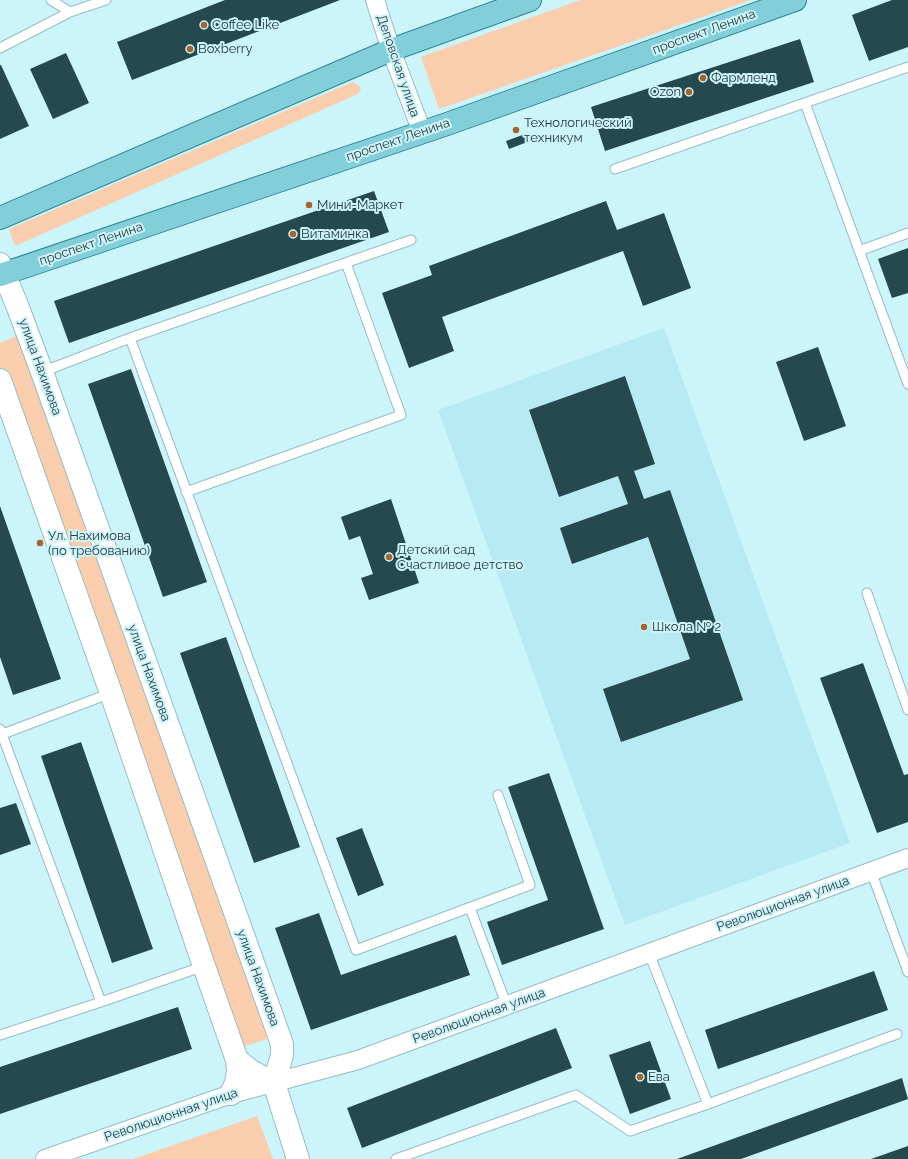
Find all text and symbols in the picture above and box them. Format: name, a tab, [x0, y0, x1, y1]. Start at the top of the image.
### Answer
street label: проспект Ленина	[650, 6, 758, 58]
street label: Деповская улица	[373, 13, 423, 119]
place label: Coffee Like	[212, 17, 279, 33]
marker: Coffee Like	[199, 20, 209, 30]
place label: Boxberry	[198, 41, 252, 57]
marker: Boxberry	[185, 44, 195, 54]
place label: Фармленд	[711, 70, 776, 86]
marker: Фармленд	[698, 73, 708, 83]
place label: Ozon	[650, 84, 681, 100]
marker: Ozon	[684, 87, 694, 97]
street label: проспект Ленина	[344, 115, 452, 165]
place label: Технологический техникум	[524, 115, 632, 146]
marker: Технологический техникум	[511, 125, 521, 135]
place label: Мини-Маркет	[317, 197, 404, 213]
marker: Мини-Маркет	[304, 200, 314, 210]
street label: проспект Ленина	[37, 219, 145, 269]
place label: Витаминка	[301, 226, 369, 242]
marker: Витаминка	[288, 229, 298, 239]
street label: улица Нахимова	[15, 316, 65, 418]
place label: Ул. Нахимова (по требованию)	[48, 528, 150, 559]
marker: Ул. Нахимова (по требованию)	[35, 538, 45, 548]
place label: Детский сад Счастливое детство	[397, 542, 523, 573]
marker: Детский сад Счастливое детство	[384, 552, 394, 562]
place label: Школа № 2	[652, 619, 721, 635]
street label: улица Нахимова	[124, 622, 174, 724]
marker: Школа № 2	[639, 622, 649, 632]
street label: Революционная улица	[715, 873, 851, 935]
street label: улица Нахимова	[233, 927, 283, 1029]
street label: Революционная улица	[411, 985, 547, 1047]
place label: Ева	[648, 1069, 670, 1085]
marker: Ева	[635, 1072, 645, 1082]
street label: Революционная улица	[102, 1085, 240, 1145]

